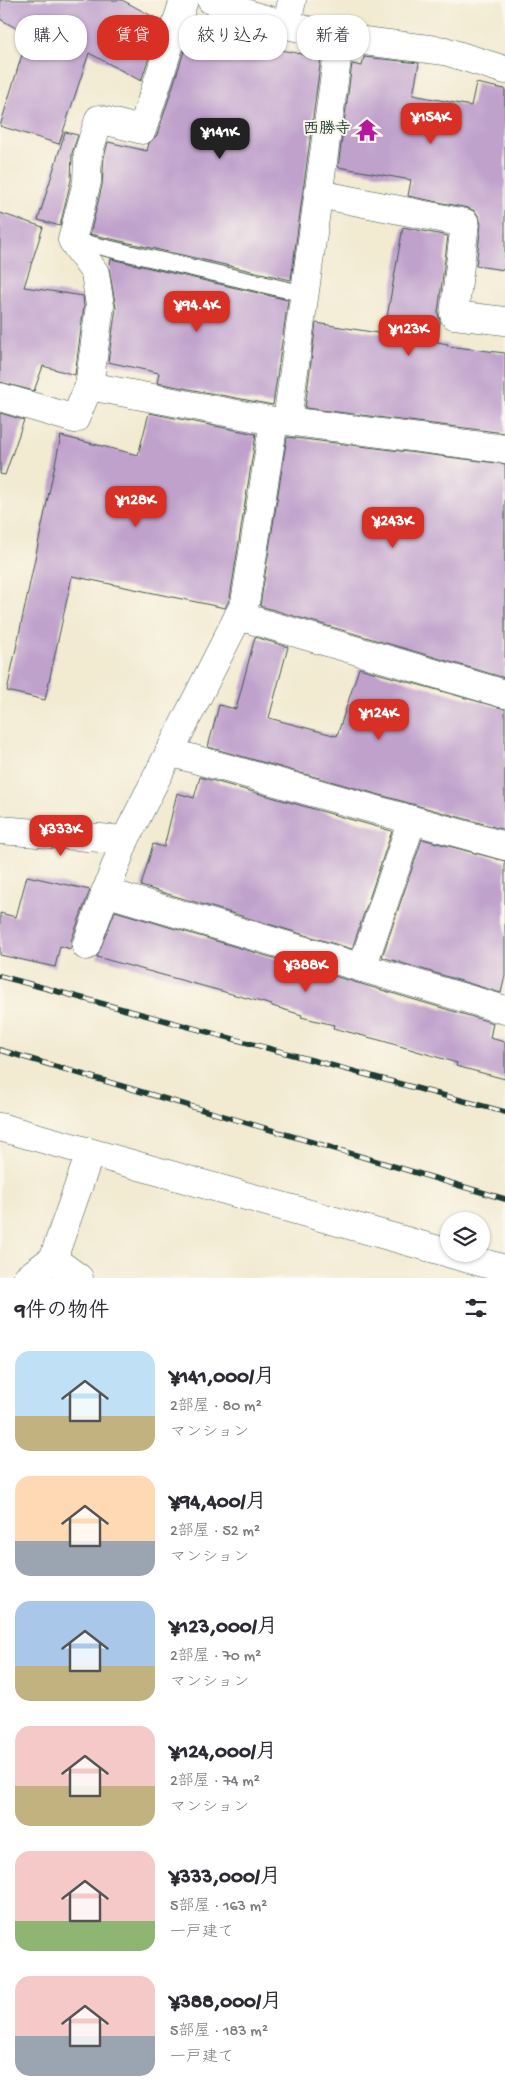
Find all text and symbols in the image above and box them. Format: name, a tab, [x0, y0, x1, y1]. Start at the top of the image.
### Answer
chip: 購入	[15, 15, 87, 60]
chip: 賃貸	[97, 15, 169, 60]
chip: 絞り込み	[179, 15, 287, 60]
chip: 新着	[297, 15, 369, 60]
pin: ¥154K	[396, 102, 466, 145]
text: ¥154K	[412, 109, 450, 128]
temple icon: 西勝寺	[354, 117, 380, 143]
pin: ¥141K	[185, 118, 255, 160]
place label: 西勝寺	[303, 119, 351, 140]
text: ¥141K	[202, 124, 238, 143]
pin: ¥94.4K	[156, 290, 238, 333]
text: ¥94.4K	[175, 297, 219, 316]
pin: ¥123K	[374, 314, 444, 357]
text: ¥123K	[390, 321, 428, 340]
pin: ¥128K	[101, 486, 171, 528]
text: ¥128K	[116, 492, 156, 511]
pin: ¥243K	[358, 506, 428, 549]
text: ¥243K	[373, 513, 413, 532]
pin: ¥124K	[344, 698, 414, 741]
text: ¥124K	[360, 705, 398, 724]
pin: ¥333K	[26, 814, 96, 857]
text: ¥333K	[40, 821, 82, 840]
pin: ¥388K	[271, 950, 341, 993]
text: ¥388K	[285, 957, 327, 976]
map controls	[440, 1212, 490, 1262]
button: layers	[440, 1212, 490, 1262]
icon: filters	[462, 1294, 490, 1322]
text: 9件の物件	[15, 1300, 110, 1325]
text: ¥141,000/月	[170, 1366, 275, 1391]
icon: home	[55, 1371, 115, 1431]
text: 2部屋 · 80 m²	[170, 1398, 262, 1417]
text: マンション	[170, 1424, 249, 1443]
text: ¥94,400/月	[170, 1491, 267, 1516]
icon: home	[55, 1496, 115, 1556]
text: 2部屋 · 52 m²	[170, 1523, 260, 1542]
text: マンション	[170, 1549, 249, 1568]
text: ¥123,000/月	[170, 1616, 278, 1641]
icon: home	[55, 1621, 115, 1681]
text: 2部屋 · 70 m²	[170, 1648, 261, 1667]
text: マンション	[170, 1674, 249, 1693]
text: ¥124,000/月	[170, 1741, 277, 1766]
icon: home	[55, 1746, 115, 1806]
text: 2部屋 · 74 m²	[170, 1773, 260, 1792]
text: マンション	[170, 1799, 249, 1818]
text: ¥333,000/月	[170, 1866, 281, 1891]
icon: home	[55, 1871, 115, 1931]
text: 5部屋 · 163 m²	[170, 1898, 267, 1917]
text: 一戸建て	[170, 1924, 234, 1943]
text: ¥388,000/月	[170, 1991, 282, 2016]
icon: home	[55, 1996, 115, 2056]
text: 5部屋 · 183 m²	[170, 2023, 268, 2042]
text: 一戸建て	[170, 2049, 234, 2068]

